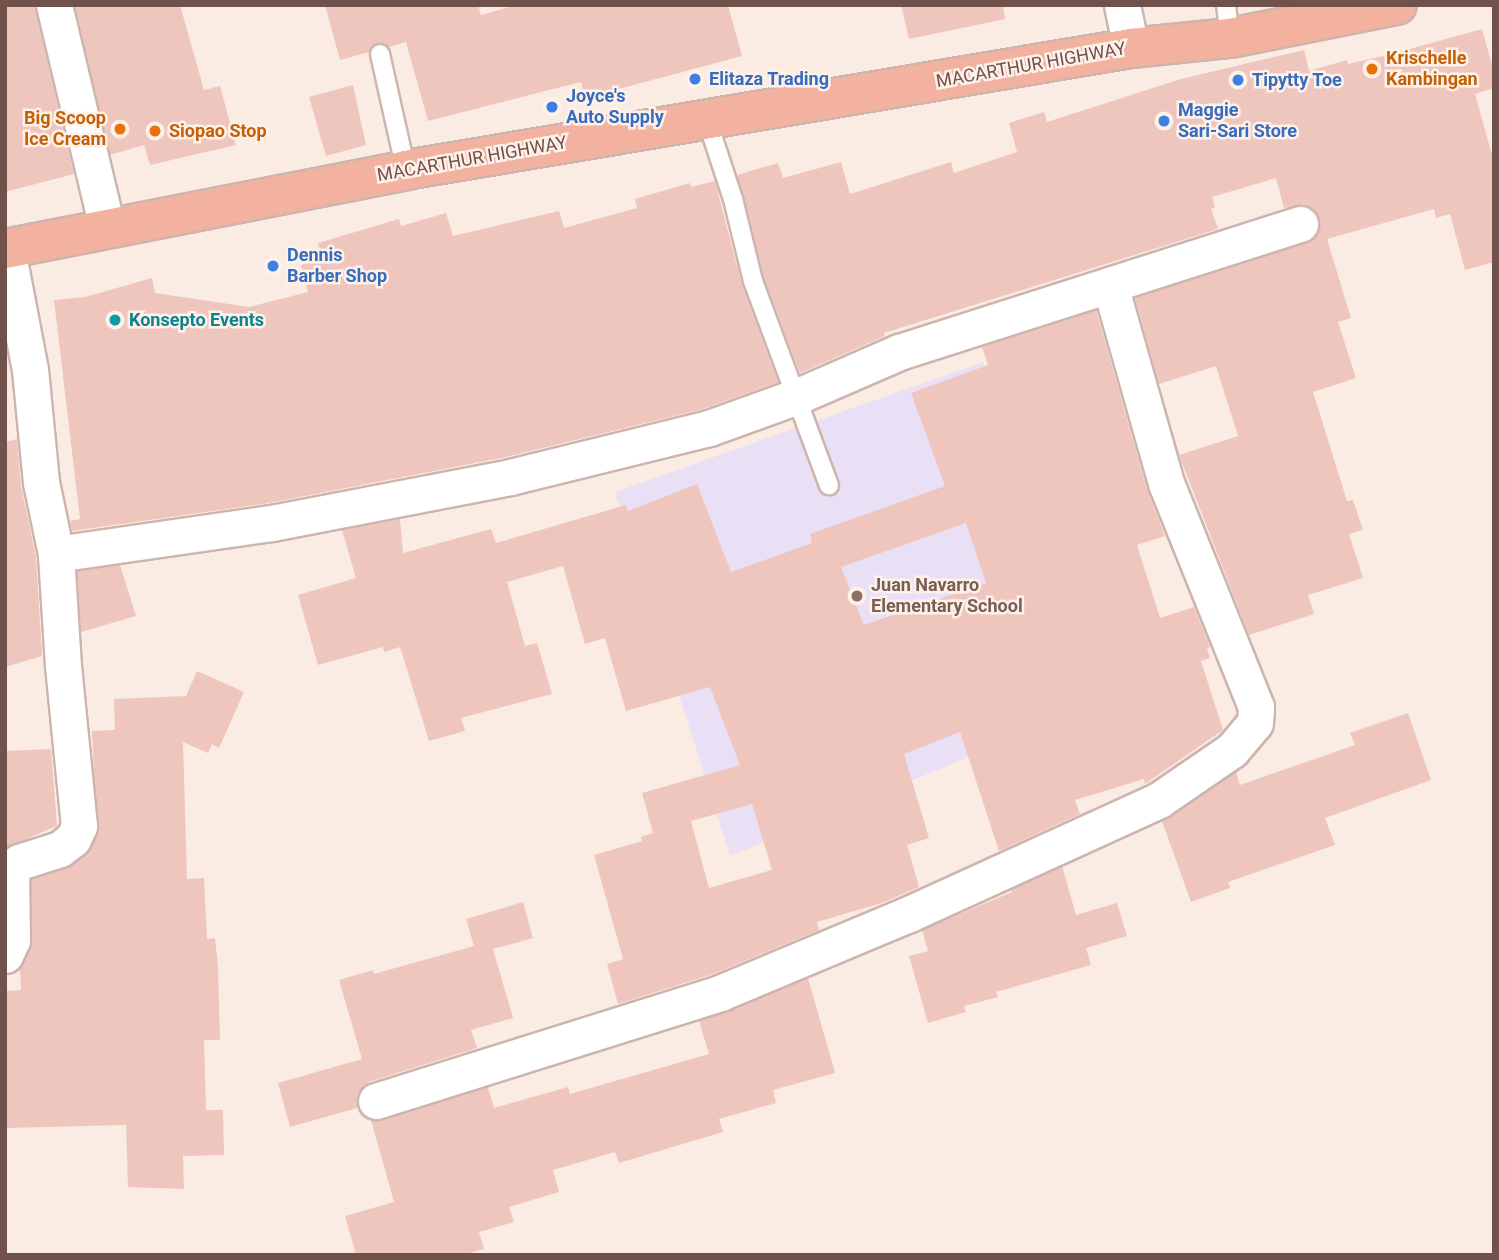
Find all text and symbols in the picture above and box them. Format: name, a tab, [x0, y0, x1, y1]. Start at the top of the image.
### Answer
street label: MACARTHUR HIGHWAY	[934, 38, 1128, 92]
place label: Krischelle Kambingan	[1386, 48, 1478, 90]
marker: Krischelle Kambingan	[1364, 61, 1380, 77]
place label: Elitaza Trading	[709, 68, 829, 90]
place label: Tipytty Toe	[1252, 69, 1342, 91]
marker: Elitaza Trading	[687, 71, 703, 87]
marker: Tipytty Toe	[1230, 72, 1246, 88]
place label: Joyce's Auto Supply	[566, 86, 664, 128]
marker: Joyce's Auto Supply	[544, 99, 560, 115]
place label: Maggie Sari-Sari Store	[1178, 100, 1297, 142]
place label: Big Scoop Ice Cream	[24, 108, 106, 150]
marker: Maggie Sari-Sari Store	[1156, 113, 1172, 129]
place label: Siopao Stop	[169, 120, 267, 142]
marker: Big Scoop Ice Cream	[112, 121, 128, 137]
marker: Siopao Stop	[147, 123, 163, 139]
street label: MACARTHUR HIGHWAY	[375, 132, 569, 186]
place label: Dennis Barber Shop	[287, 245, 387, 288]
marker: Dennis Barber Shop	[265, 258, 281, 274]
place label: Konsepto Events	[129, 309, 264, 331]
marker: Konsepto Events	[107, 312, 123, 328]
place label: Juan Navarro Elementary School	[871, 575, 1023, 618]
marker: Juan Navarro Elementary School	[849, 588, 865, 604]

